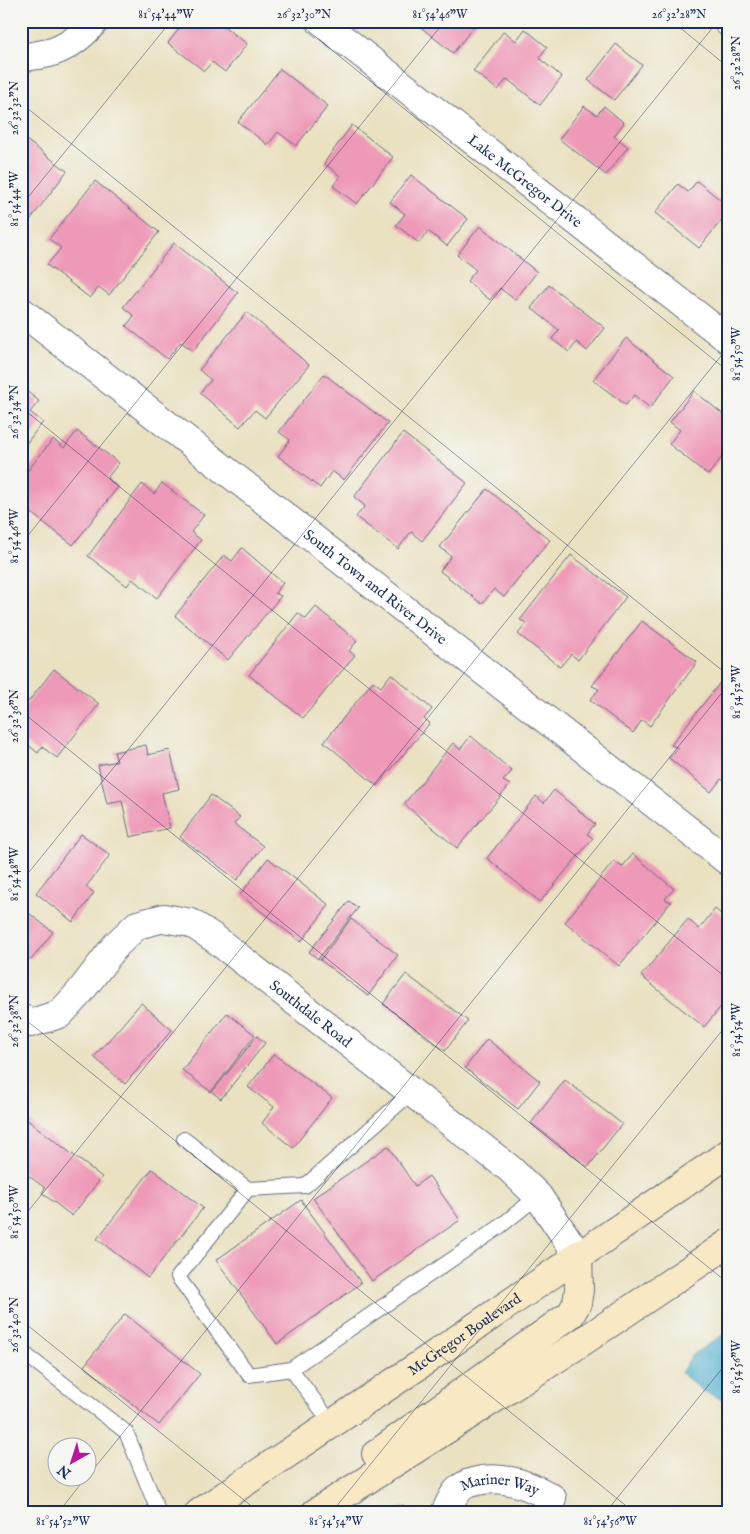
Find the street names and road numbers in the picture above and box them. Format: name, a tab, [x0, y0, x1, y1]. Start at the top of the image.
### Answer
street label: Lake McGregor Drive	[464, 131, 586, 232]
street label: South Town and River Drive	[299, 525, 451, 649]
street label: Southdale Road	[265, 976, 356, 1053]
street label: McGregor Boulevard	[404, 1289, 526, 1380]
street label: Mariner Way	[457, 1470, 543, 1500]

